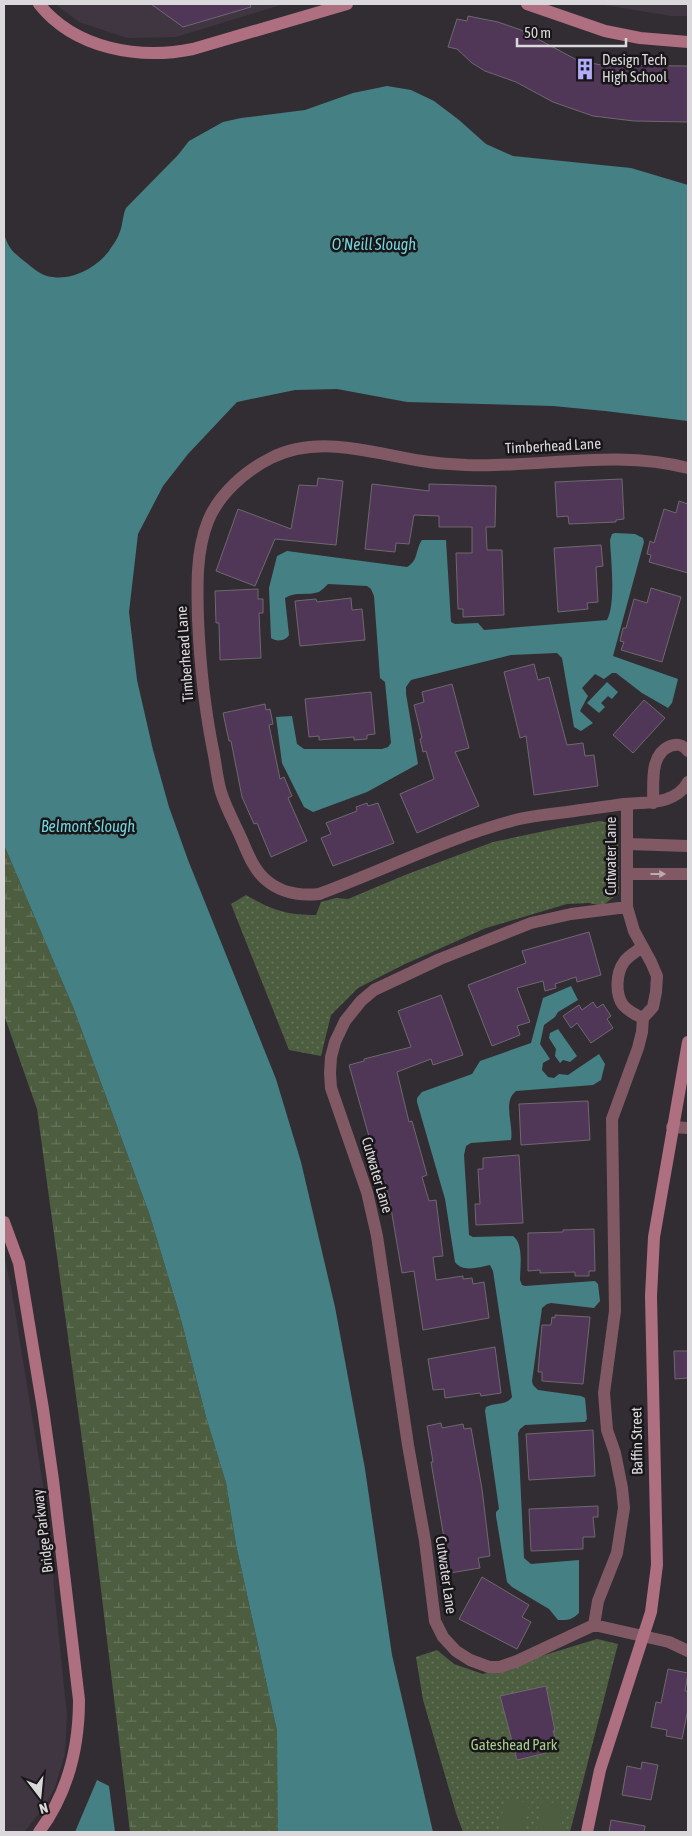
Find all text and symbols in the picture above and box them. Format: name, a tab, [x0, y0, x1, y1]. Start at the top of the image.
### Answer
scale bar	[517, 15, 626, 47]
text: 50 m	[524, 24, 551, 41]
place label: Design Tech High School	[602, 51, 667, 85]
building icon: Design Tech High School	[572, 56, 598, 82]
water label: O'Neill Slough	[332, 235, 416, 254]
street label: Timberhead Lane	[505, 434, 602, 457]
street label: Timberhead Lane	[173, 605, 196, 703]
water label: Belmont Slough	[41, 817, 135, 836]
street label: Cutwater Lane	[602, 817, 619, 895]
one-way arrow	[650, 870, 666, 878]
street label: Cutwater Lane	[359, 1135, 397, 1215]
street label: Baffin Street	[627, 1407, 646, 1475]
street label: Bridge Parkway	[29, 1488, 56, 1574]
street label: Cutwater Lane	[433, 1535, 460, 1615]
park label: Gateshead Park	[471, 1736, 558, 1753]
north arrow	[15, 1771, 65, 1821]
text: N	[37, 1800, 50, 1817]

